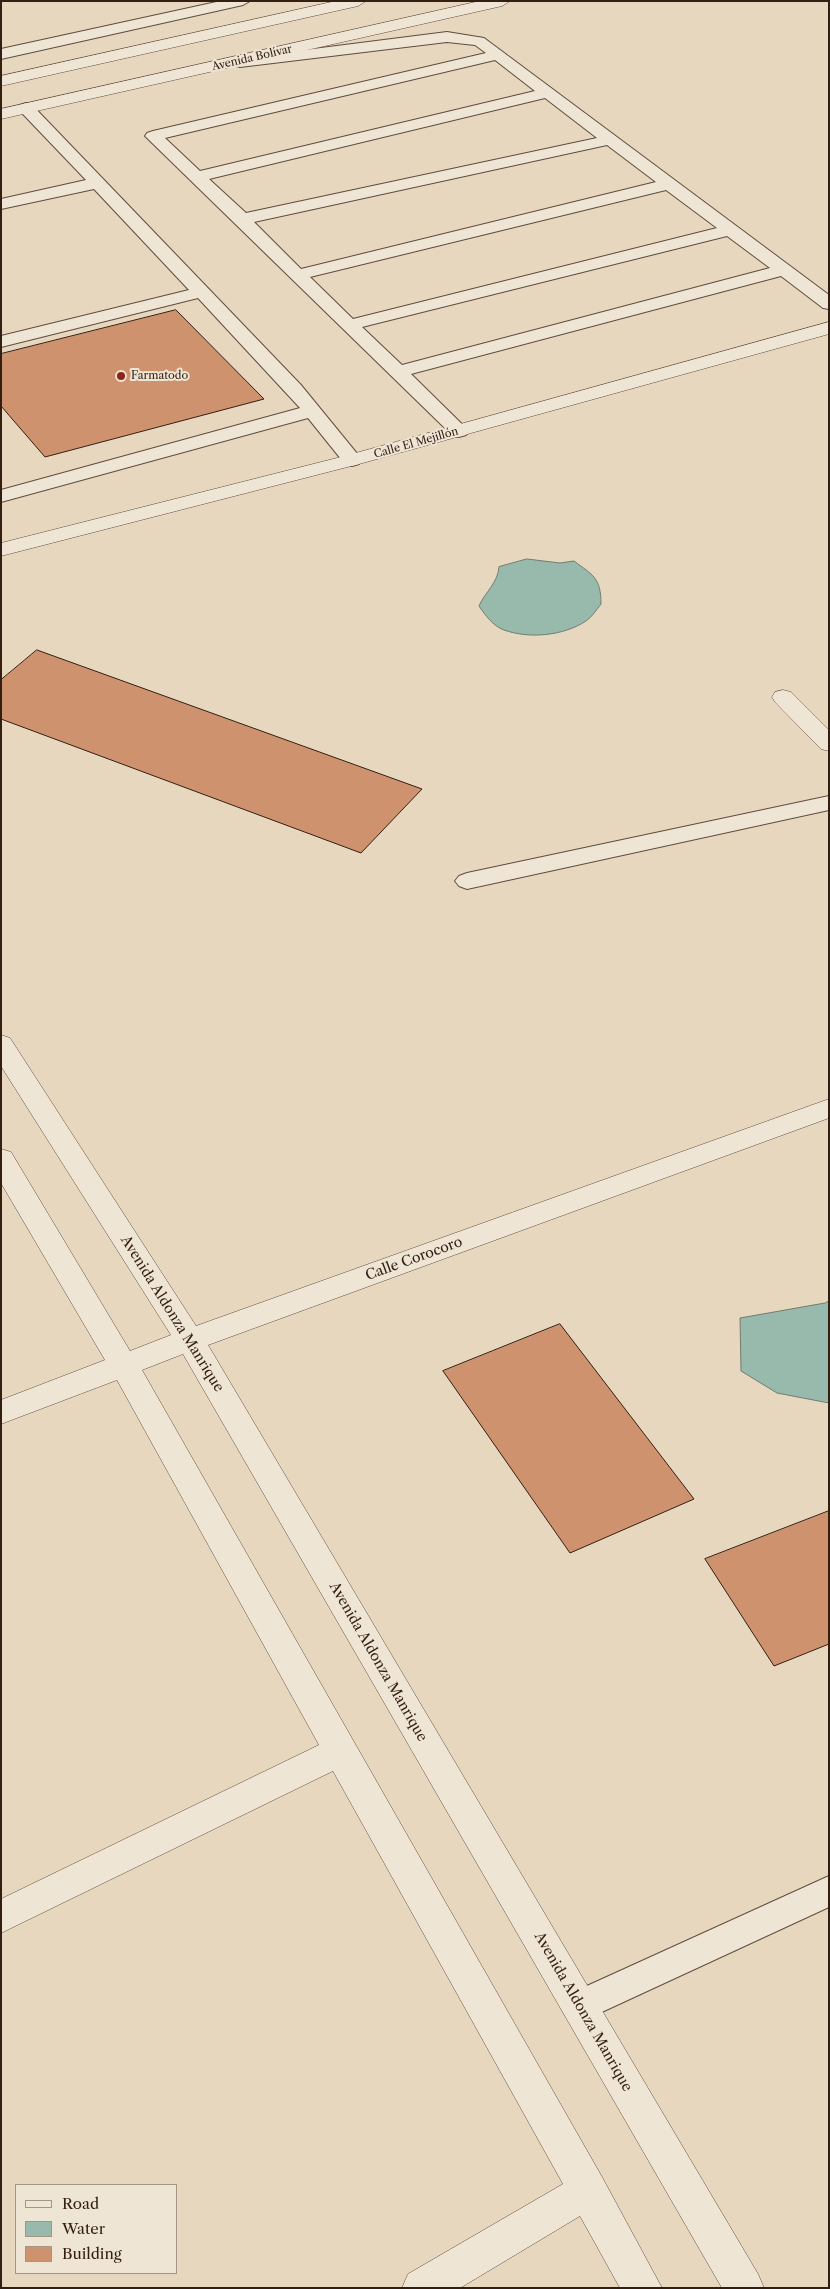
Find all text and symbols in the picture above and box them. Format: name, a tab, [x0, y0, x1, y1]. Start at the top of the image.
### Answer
street label: Avenida Bolívar	[211, 42, 293, 74]
place label: Farmatodo	[131, 369, 188, 383]
marker: Farmatodo	[115, 370, 127, 382]
street label: Calle El Mejillón	[372, 425, 460, 461]
street label: Avenida Aldonza Manrique	[117, 1233, 227, 1395]
street label: Calle Corocoro	[363, 1234, 465, 1284]
street label: Avenida Aldonza Manrique	[325, 1579, 431, 1745]
street label: Avenida Aldonza Manrique	[530, 1929, 636, 2095]
legend	[15, 2184, 178, 2274]
text: Road	[62, 2194, 99, 2213]
text: Water	[62, 2219, 105, 2238]
text: Building	[62, 2244, 122, 2263]

